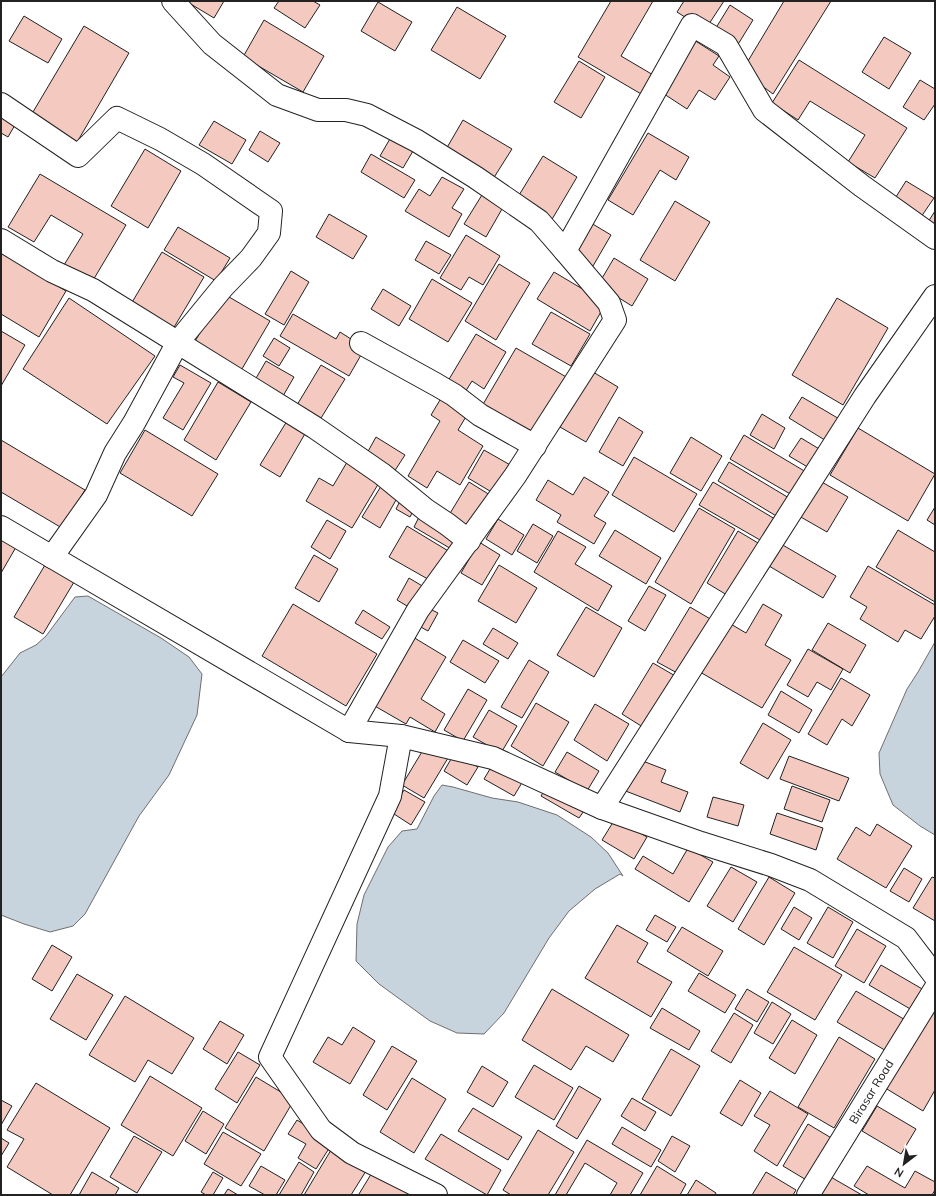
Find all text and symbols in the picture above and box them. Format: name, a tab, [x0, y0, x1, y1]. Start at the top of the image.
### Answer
street label: Birasar Road	[846, 1057, 897, 1127]
north arrow	[884, 1144, 924, 1184]
text: N	[892, 1164, 906, 1181]

